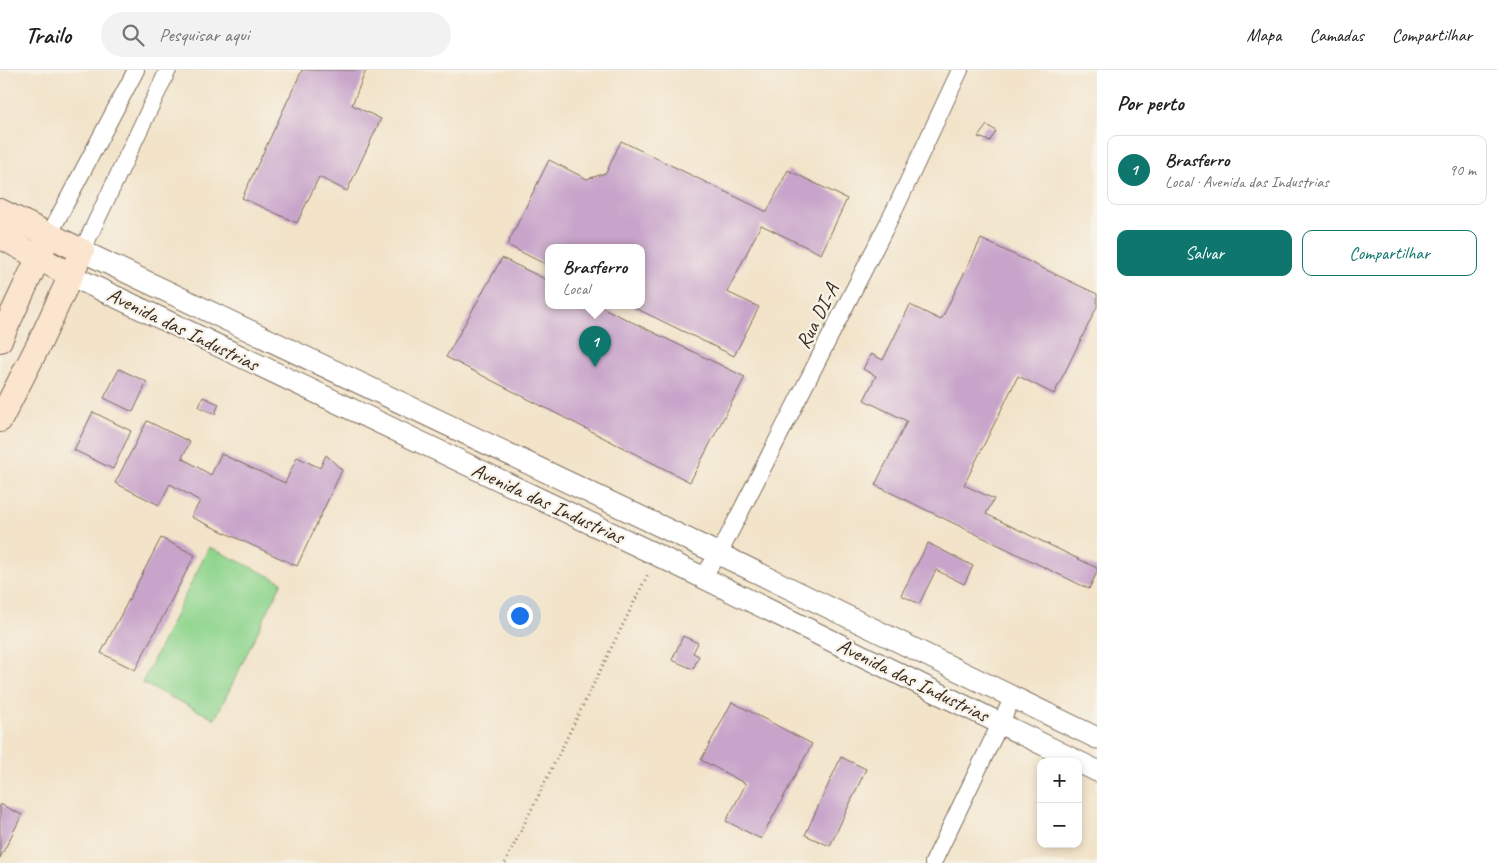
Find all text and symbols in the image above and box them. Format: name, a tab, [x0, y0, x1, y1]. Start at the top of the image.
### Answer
search box	[101, 12, 451, 57]
text: Trailo	[25, 20, 71, 50]
icon: search	[119, 21, 147, 49]
text: Pesquisar aqui	[159, 23, 249, 47]
text: Mapa	[1247, 24, 1281, 46]
text: Camadas	[1309, 24, 1364, 46]
text: Compartilhar	[1392, 24, 1472, 46]
text: Por perto	[1117, 90, 1184, 116]
text: Brasferro	[1165, 148, 1229, 172]
text: 1	[1130, 160, 1138, 180]
text: 90 m	[1449, 160, 1476, 180]
text: Local · Avenida das Industrias	[1165, 172, 1329, 192]
button: Salvar	[1117, 230, 1292, 276]
button: Compartilhar	[1302, 230, 1477, 276]
popup	[545, 244, 645, 309]
text: Brasferro	[563, 255, 627, 279]
street label: Rua DI-A	[790, 278, 845, 353]
text: Local	[563, 279, 590, 299]
street label: Avenida das Industrias	[103, 281, 265, 378]
pin: 1	[579, 326, 611, 367]
street label: Avenida das Industrias	[468, 456, 630, 550]
your location	[507, 603, 533, 629]
street label: Avenida das Industrias	[833, 632, 995, 729]
map controls	[1037, 758, 1082, 848]
button: +	[1037, 758, 1082, 803]
button: −	[1037, 803, 1082, 848]

